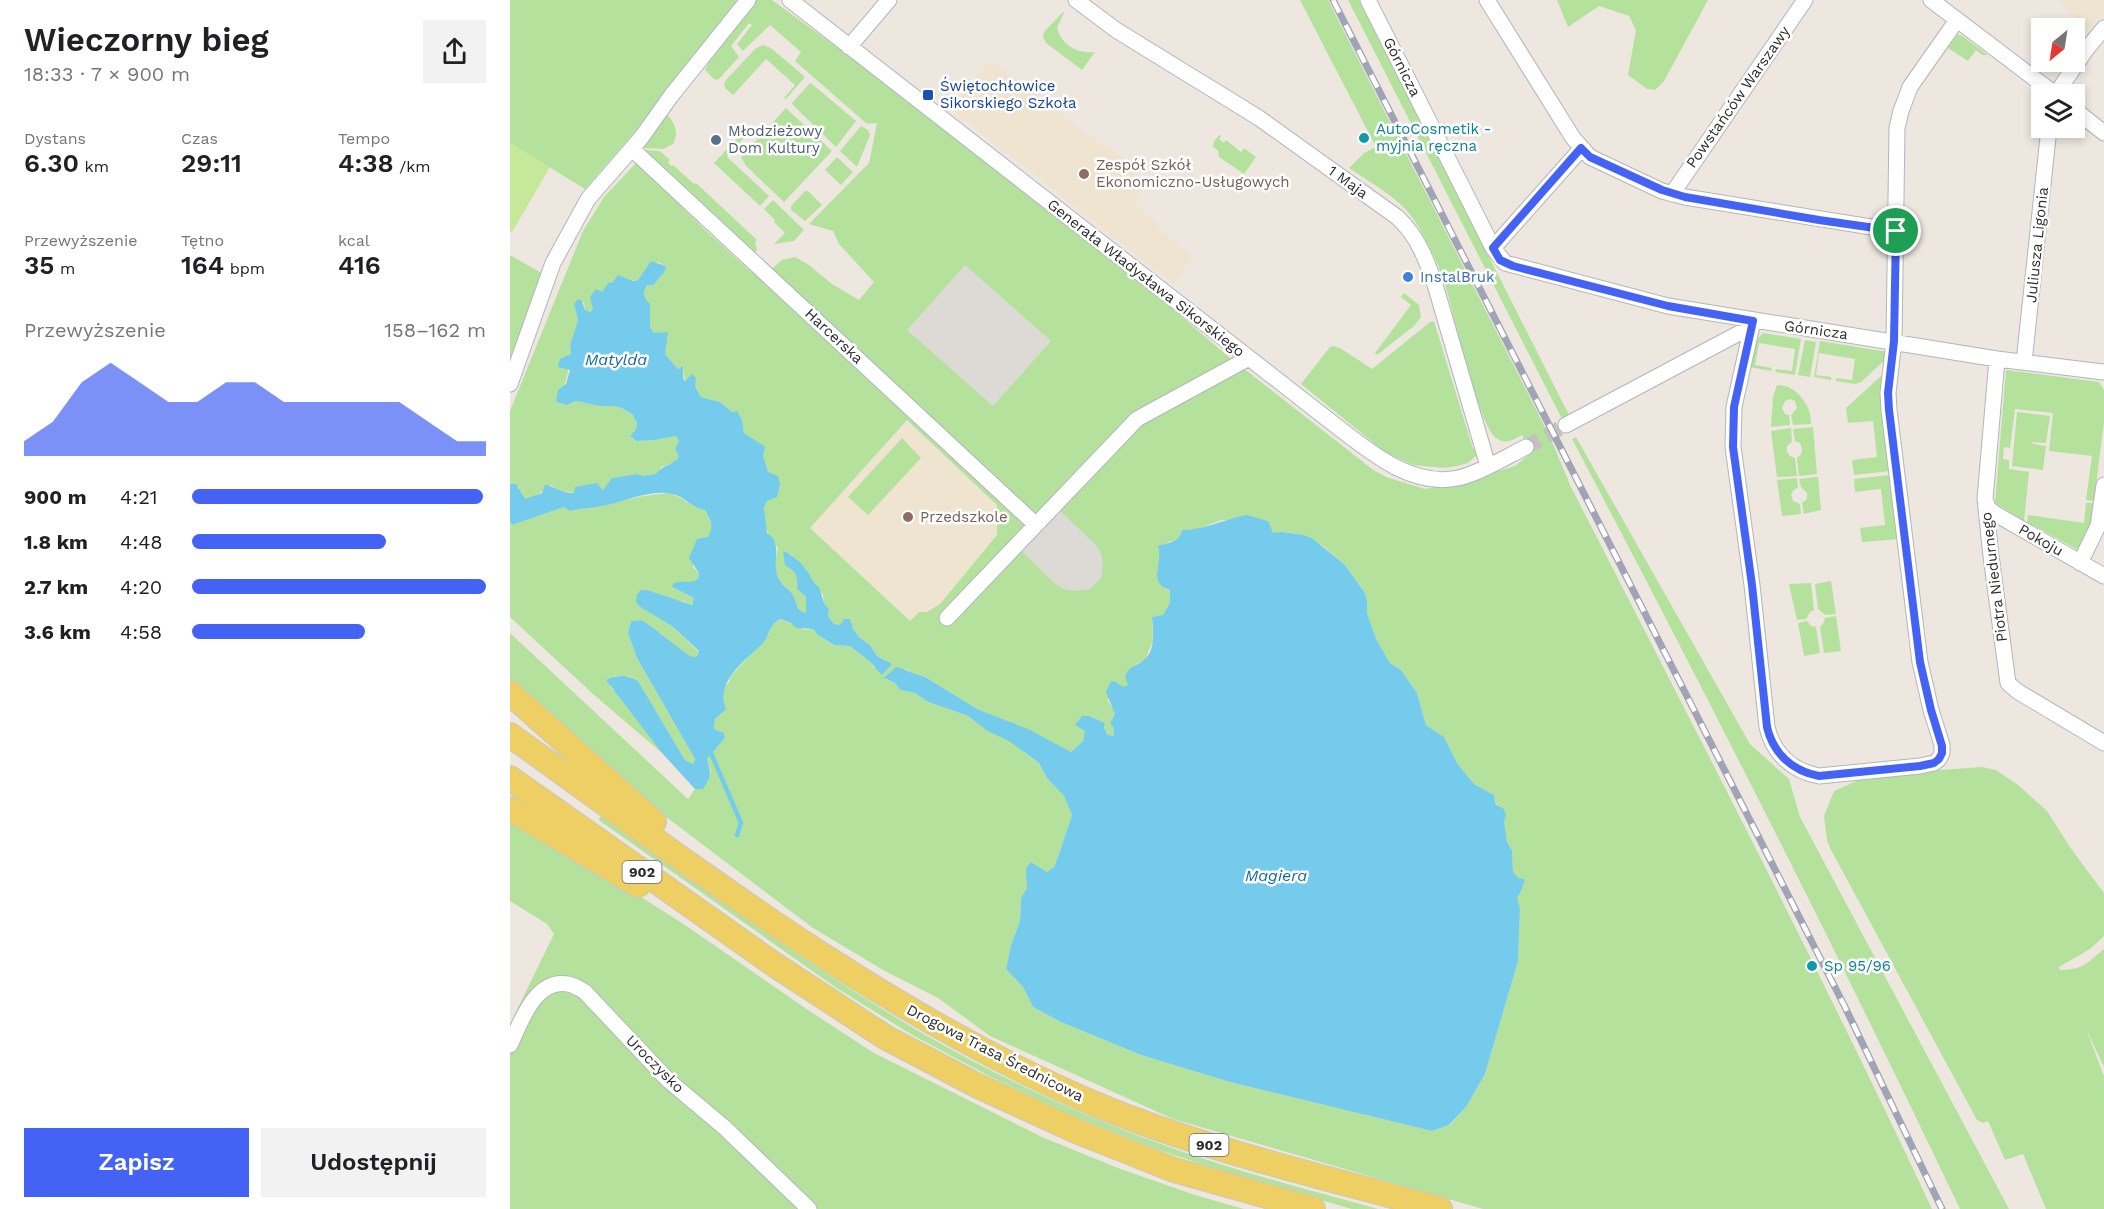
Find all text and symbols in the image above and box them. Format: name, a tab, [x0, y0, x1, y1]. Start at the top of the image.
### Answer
north arrow	[2031, 18, 2085, 72]
map controls	[2031, 18, 2085, 138]
text: Wieczorny bieg	[24, 20, 269, 59]
button: share	[423, 20, 486, 83]
street label: Powstańców Warszawy	[1682, 22, 1794, 171]
street label: Górnicza	[1379, 34, 1425, 100]
text: 18:33 · 7 × 900 m	[24, 62, 190, 86]
place label: Świętochłowice Sikorskiego Szkoła	[940, 76, 1077, 112]
button: layers	[2031, 84, 2085, 138]
marker: Świętochłowice Sikorskiego Szkoła	[921, 88, 935, 102]
place label: AutoCosmetik - myjnia ręczna	[1376, 120, 1491, 155]
place label: Młodzieżowy Dom Kultury	[728, 122, 823, 157]
text: Dystans	[24, 129, 86, 148]
text: Czas	[181, 129, 218, 148]
text: Tempo	[338, 129, 390, 148]
marker: AutoCosmetik - myjnia ręczna	[1357, 131, 1371, 145]
marker: Młodzieżowy Dom Kultury	[709, 133, 723, 147]
text: 6.30	[24, 148, 79, 178]
text: 29:11	[181, 148, 242, 178]
text: 4:38	[338, 148, 394, 178]
place label: Zespół Szkół Ekonomiczno-Usługowych	[1096, 156, 1290, 191]
text: km	[79, 157, 109, 176]
text: /km	[394, 157, 431, 176]
street label: 1 Maja	[1325, 162, 1372, 203]
marker: Zespół Szkół Ekonomiczno-Usługowych	[1077, 167, 1091, 181]
street label: Juliusza Ligonia	[2022, 186, 2052, 304]
street label: Generała Władysława Sikorskiego	[1044, 195, 1248, 361]
pin	[1870, 205, 1921, 256]
icon: arrive	[1879, 214, 1912, 247]
text: Przewyższenie	[24, 231, 137, 250]
text: Tętno	[181, 231, 224, 250]
text: kcal	[338, 231, 370, 250]
text: 35	[24, 250, 54, 280]
text: 164	[181, 250, 224, 280]
text: 416	[338, 250, 381, 280]
text: m	[54, 259, 75, 278]
text: bpm	[224, 259, 265, 278]
place label: InstalBruk	[1420, 268, 1495, 286]
marker: InstalBruk	[1401, 270, 1415, 284]
street label: Harcerska	[801, 305, 867, 368]
street label: Górnicza	[1783, 317, 1850, 343]
text: Przewyższenie	[24, 318, 166, 342]
text: 158–162 m	[384, 318, 486, 342]
water label: Matylda	[585, 350, 647, 369]
text: 900 m	[24, 485, 87, 509]
text: 4:21	[120, 485, 158, 509]
place label: Przedszkole	[920, 508, 1008, 526]
marker: Przedszkole	[901, 510, 915, 524]
street label: Piotra Niedurnego	[1977, 511, 2011, 643]
street label: Pokoju	[2015, 520, 2067, 560]
text: 1.8 km	[24, 530, 88, 554]
text: 4:48	[120, 530, 163, 554]
text: 2.7 km	[24, 575, 88, 599]
text: 4:20	[120, 575, 162, 599]
text: 3.6 km	[24, 620, 91, 644]
text: 4:58	[120, 620, 162, 644]
road number: 902	[622, 861, 662, 883]
water label: Magiera	[1245, 866, 1307, 885]
place label: Sp 95/96	[1824, 957, 1891, 975]
marker: Sp 95/96	[1805, 959, 1819, 973]
street label: Drogowa Trasa Średnicowa	[904, 1000, 1087, 1106]
street label: Uroczysko	[622, 1031, 688, 1097]
button: Zapisz	[24, 1128, 249, 1197]
button: Udostępnij	[261, 1128, 486, 1197]
road number: 902	[1190, 1134, 1228, 1156]

